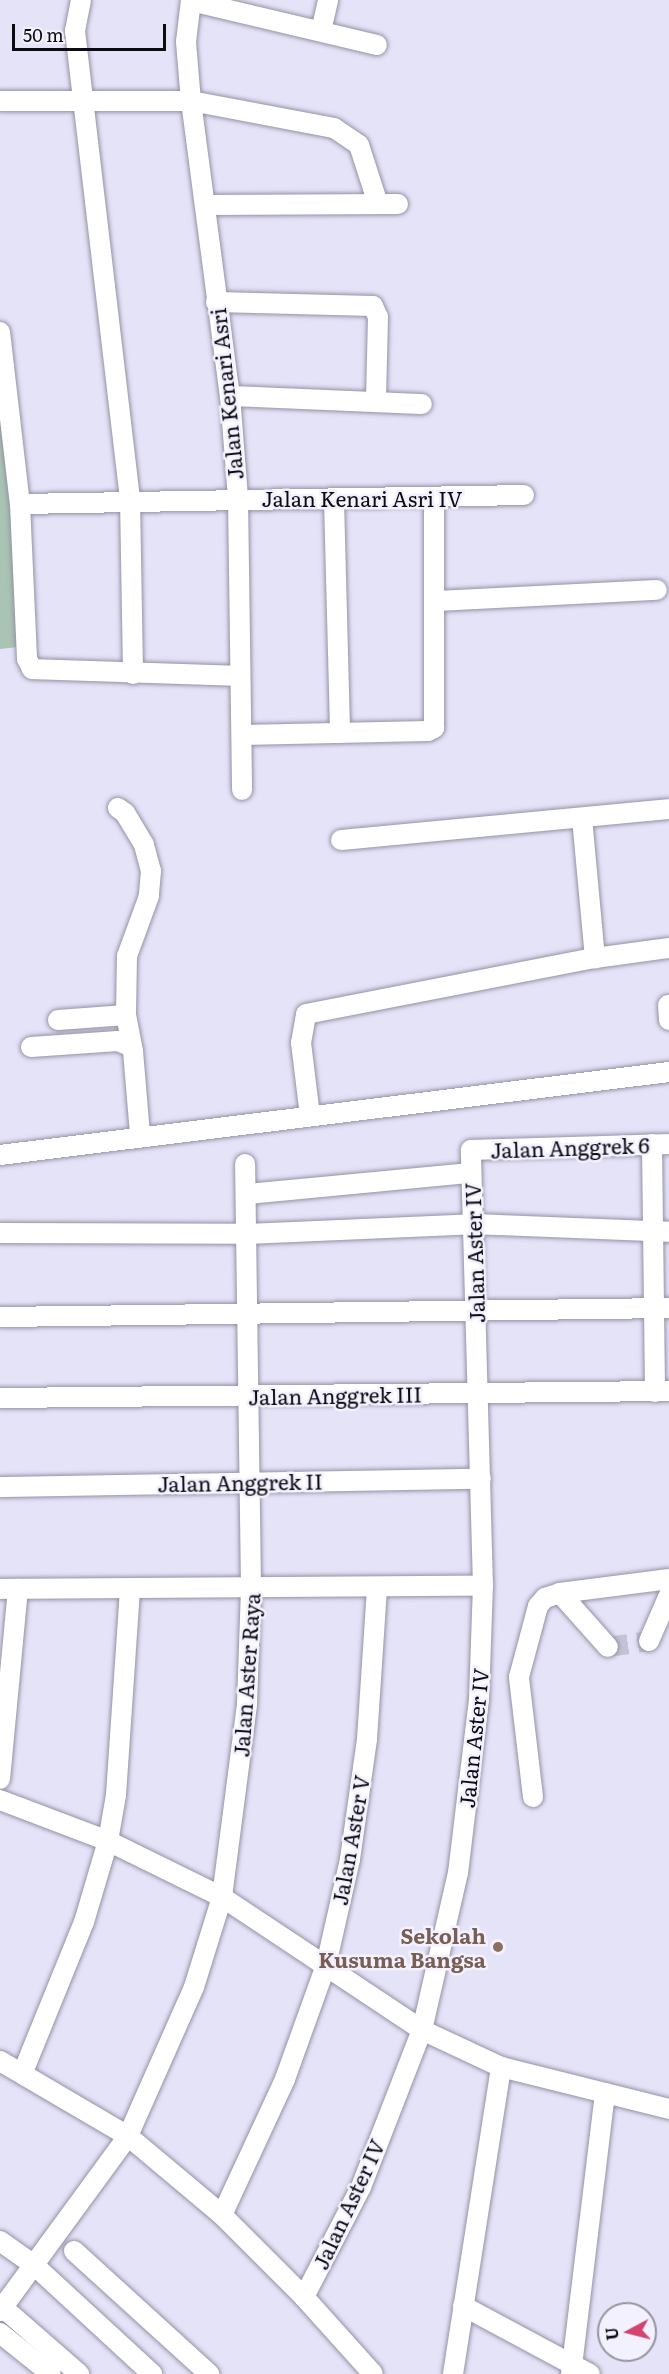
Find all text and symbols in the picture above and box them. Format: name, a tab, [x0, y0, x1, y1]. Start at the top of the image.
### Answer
scale bar	[15, 12, 170, 50]
text: 50 m	[23, 21, 64, 48]
street label: Jalan Kenari Asri	[204, 307, 248, 481]
street label: Jalan Kenari Asri IV	[262, 485, 462, 511]
street label: Jalan Anggrek 6	[490, 1132, 650, 1162]
street label: Jalan Aster IV	[459, 1182, 489, 1324]
street label: Jalan Anggrek III	[248, 1381, 422, 1409]
street label: Jalan Anggrek II	[157, 1468, 323, 1496]
street label: Jalan Aster Raya	[228, 1592, 264, 1758]
street label: Jalan Aster IV	[453, 1667, 493, 1809]
street label: Jalan Aster V	[326, 1773, 374, 1907]
place label: Sekolah Kusuma Bangsa	[318, 1922, 486, 1972]
marker: Sekolah Kusuma Bangsa	[491, 1940, 505, 1954]
street label: Jalan Aster IV	[307, 2135, 389, 2273]
north arrow	[597, 2302, 657, 2362]
text: U	[598, 2326, 624, 2342]

